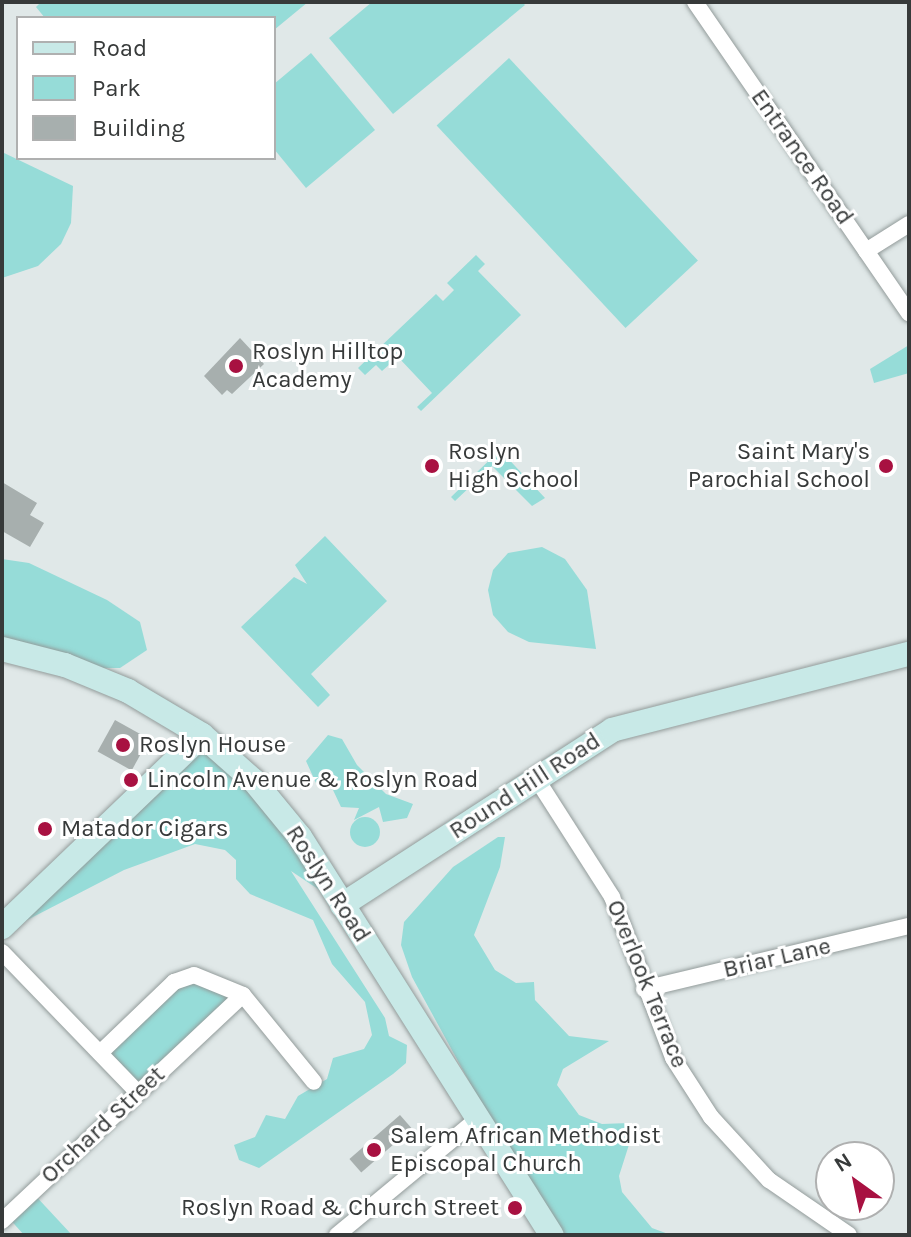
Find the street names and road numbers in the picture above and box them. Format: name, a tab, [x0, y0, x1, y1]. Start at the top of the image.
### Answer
street label: Entrance Road	[745, 84, 859, 230]
street label: Round Hill Road	[444, 726, 606, 846]
street label: Roslyn Road	[279, 820, 377, 948]
street label: Overlook Terrace	[600, 896, 694, 1072]
street label: Briar Lane	[720, 932, 834, 984]
street label: Orchard Street	[35, 1060, 171, 1190]

